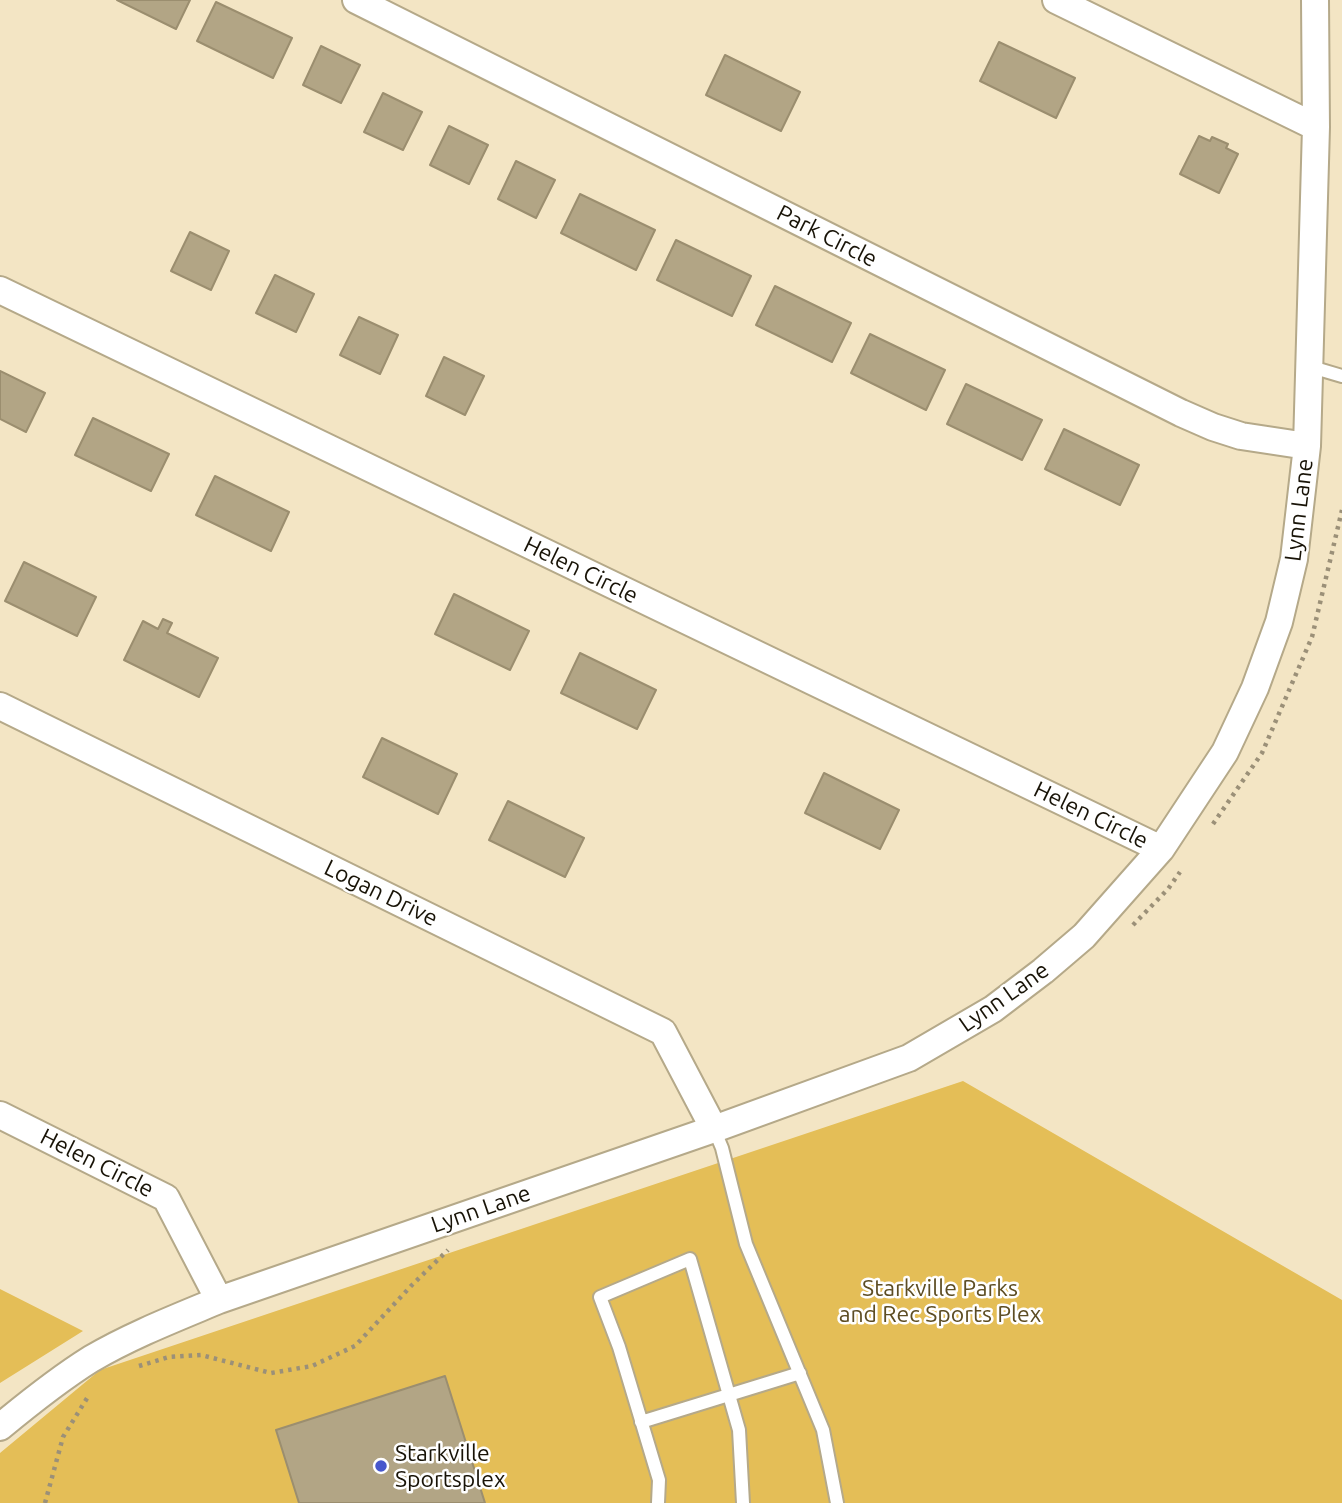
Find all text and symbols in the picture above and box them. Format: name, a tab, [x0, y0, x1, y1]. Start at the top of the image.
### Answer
street label: Park Circle	[772, 199, 882, 273]
street label: Lynn Lane	[1279, 457, 1319, 563]
street label: Helen Circle	[519, 530, 643, 610]
street label: Helen Circle	[1029, 775, 1153, 855]
street label: Logan Drive	[320, 854, 442, 932]
street label: Lynn Lane	[954, 956, 1054, 1038]
street label: Helen Circle	[36, 1123, 158, 1203]
street label: Lynn Lane	[428, 1179, 534, 1239]
park label: Starkville Parks and Rec Sports Plex	[839, 1274, 1041, 1328]
place label: Starkville Sportsplex	[395, 1439, 505, 1493]
marker: Starkville Sportsplex	[373, 1458, 389, 1474]

